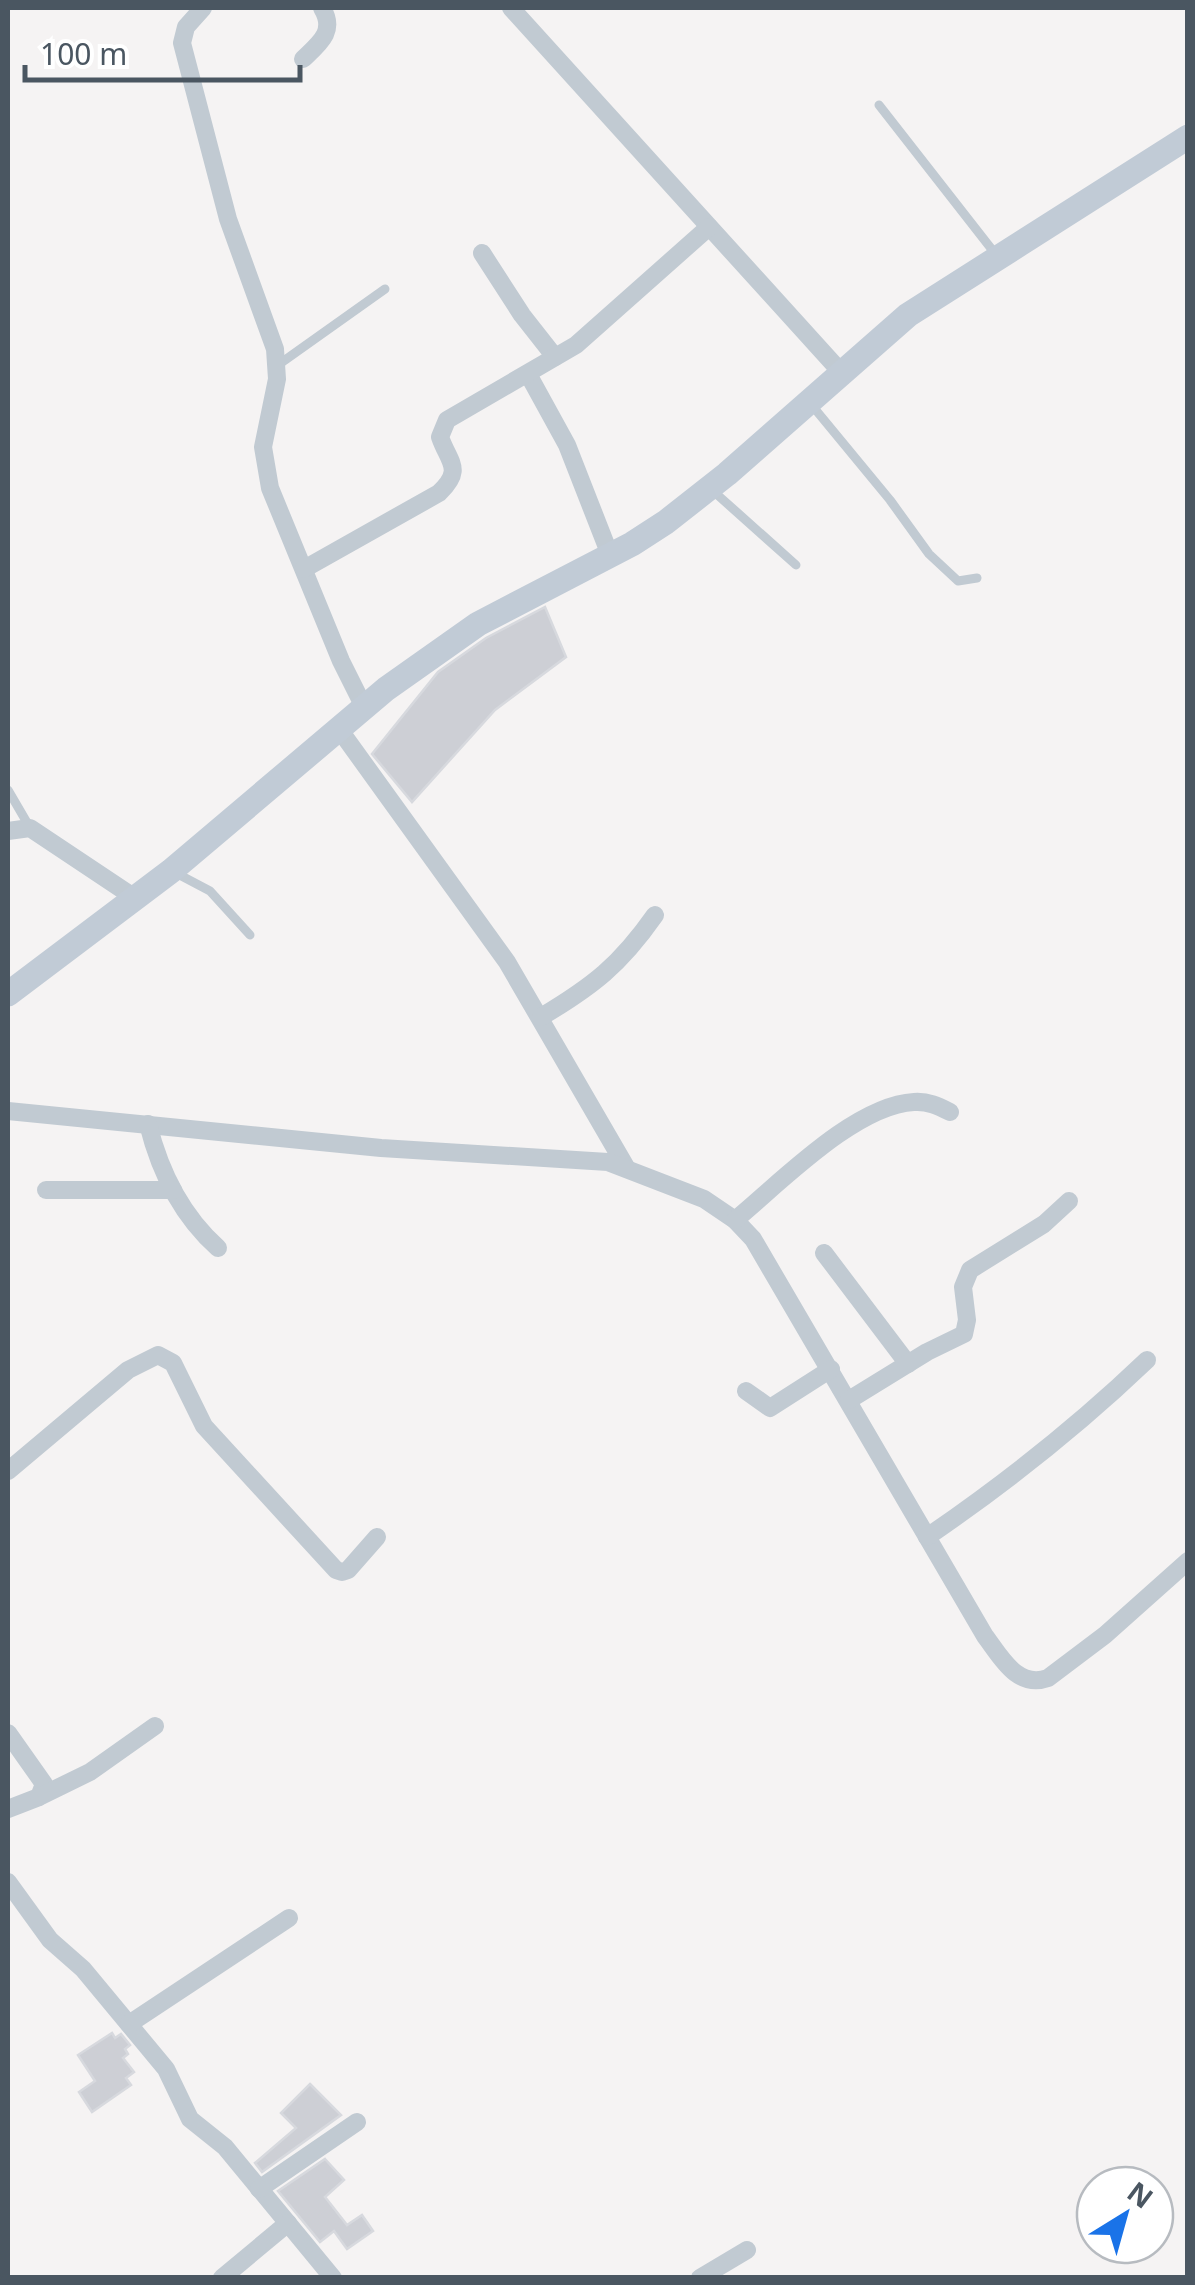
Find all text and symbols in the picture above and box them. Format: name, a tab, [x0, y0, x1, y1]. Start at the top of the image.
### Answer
scale bar	[25, 20, 300, 82]
text: 100 m	[40, 33, 127, 74]
north arrow	[1075, 2165, 1175, 2265]
text: N	[1120, 2172, 1161, 2216]

